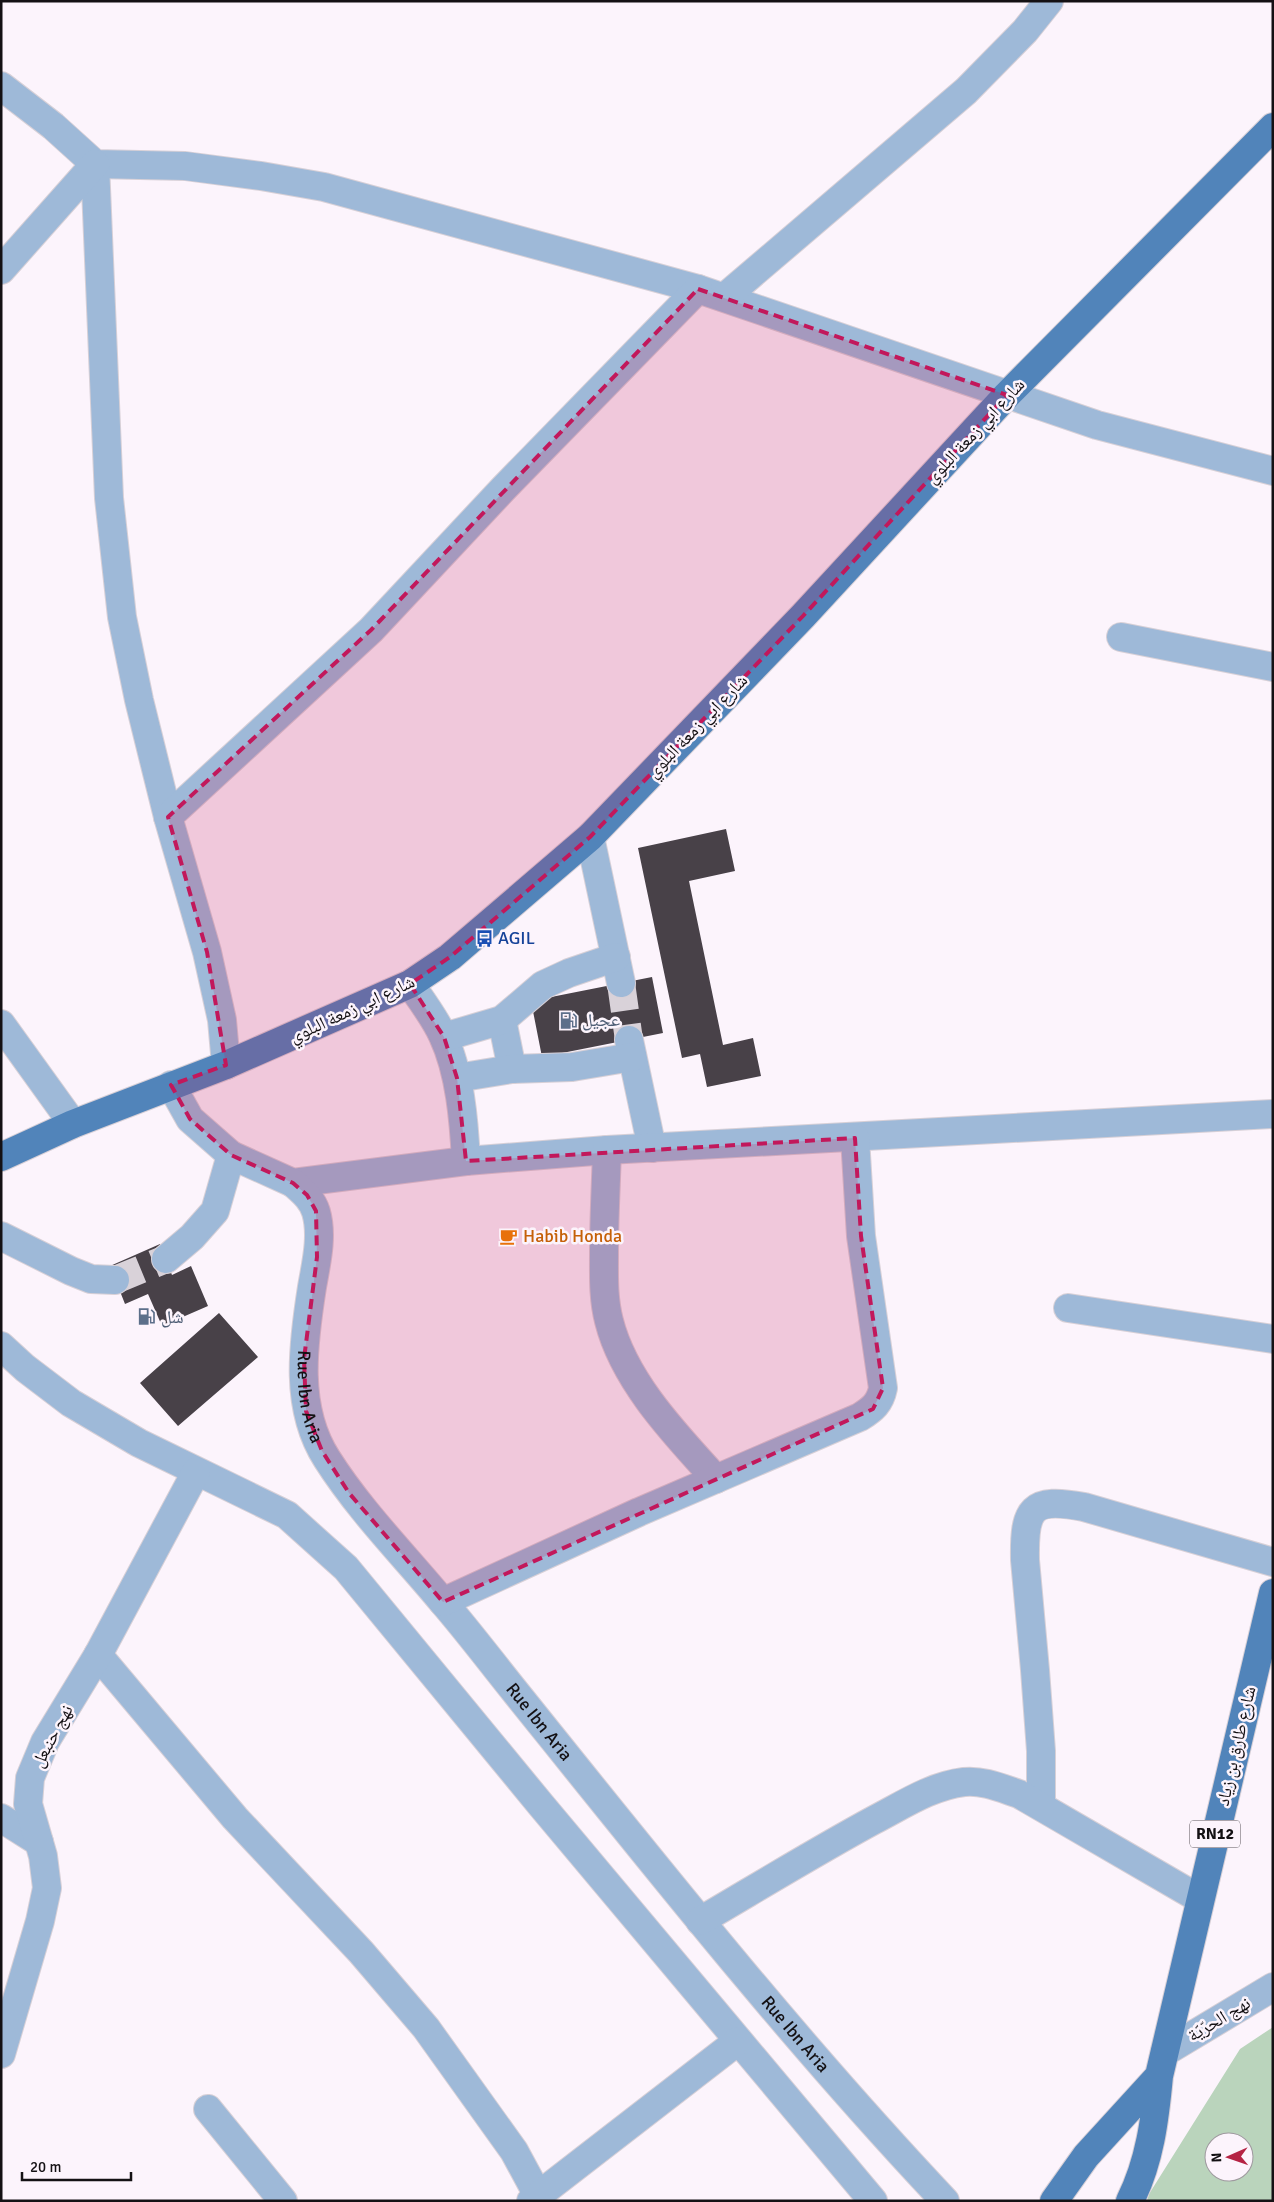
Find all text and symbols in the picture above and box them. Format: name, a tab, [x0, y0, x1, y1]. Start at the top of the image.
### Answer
street label: شارع ابي زمعة البلوي	[921, 374, 1032, 491]
street label: شارع ابي زمعة البلوي	[642, 670, 755, 785]
place label: AGIL	[498, 927, 535, 949]
bus stop icon: AGIL	[474, 928, 494, 948]
street label: شارع ابي زمعة البلوي	[286, 970, 420, 1051]
place label: عجيل	[582, 1009, 620, 1031]
fuel station icon: عجيل	[558, 1010, 578, 1030]
place label: Habib Honda	[523, 1225, 622, 1247]
cafe icon: Habib Honda	[499, 1226, 519, 1246]
place label: شل	[161, 1306, 183, 1328]
fuel station icon: شل	[137, 1307, 157, 1327]
street label: Rue Ibn Aria	[293, 1350, 328, 1446]
street label: Rue Ibn Aria	[501, 1678, 577, 1765]
street label: شارع طارق بن زياد	[1212, 1684, 1260, 1808]
street label: نهج حنبعل	[26, 1701, 79, 1772]
road number: RN12	[1190, 1820, 1240, 1848]
street label: Rue Ibn Aria	[757, 1991, 834, 2077]
street label: نهج الحرّيّة	[1184, 1992, 1255, 2047]
north arrow	[1204, 2132, 1254, 2182]
scale bar	[22, 2150, 131, 2182]
text: N	[1208, 2152, 1225, 2163]
text: 20 m	[30, 2158, 61, 2176]

